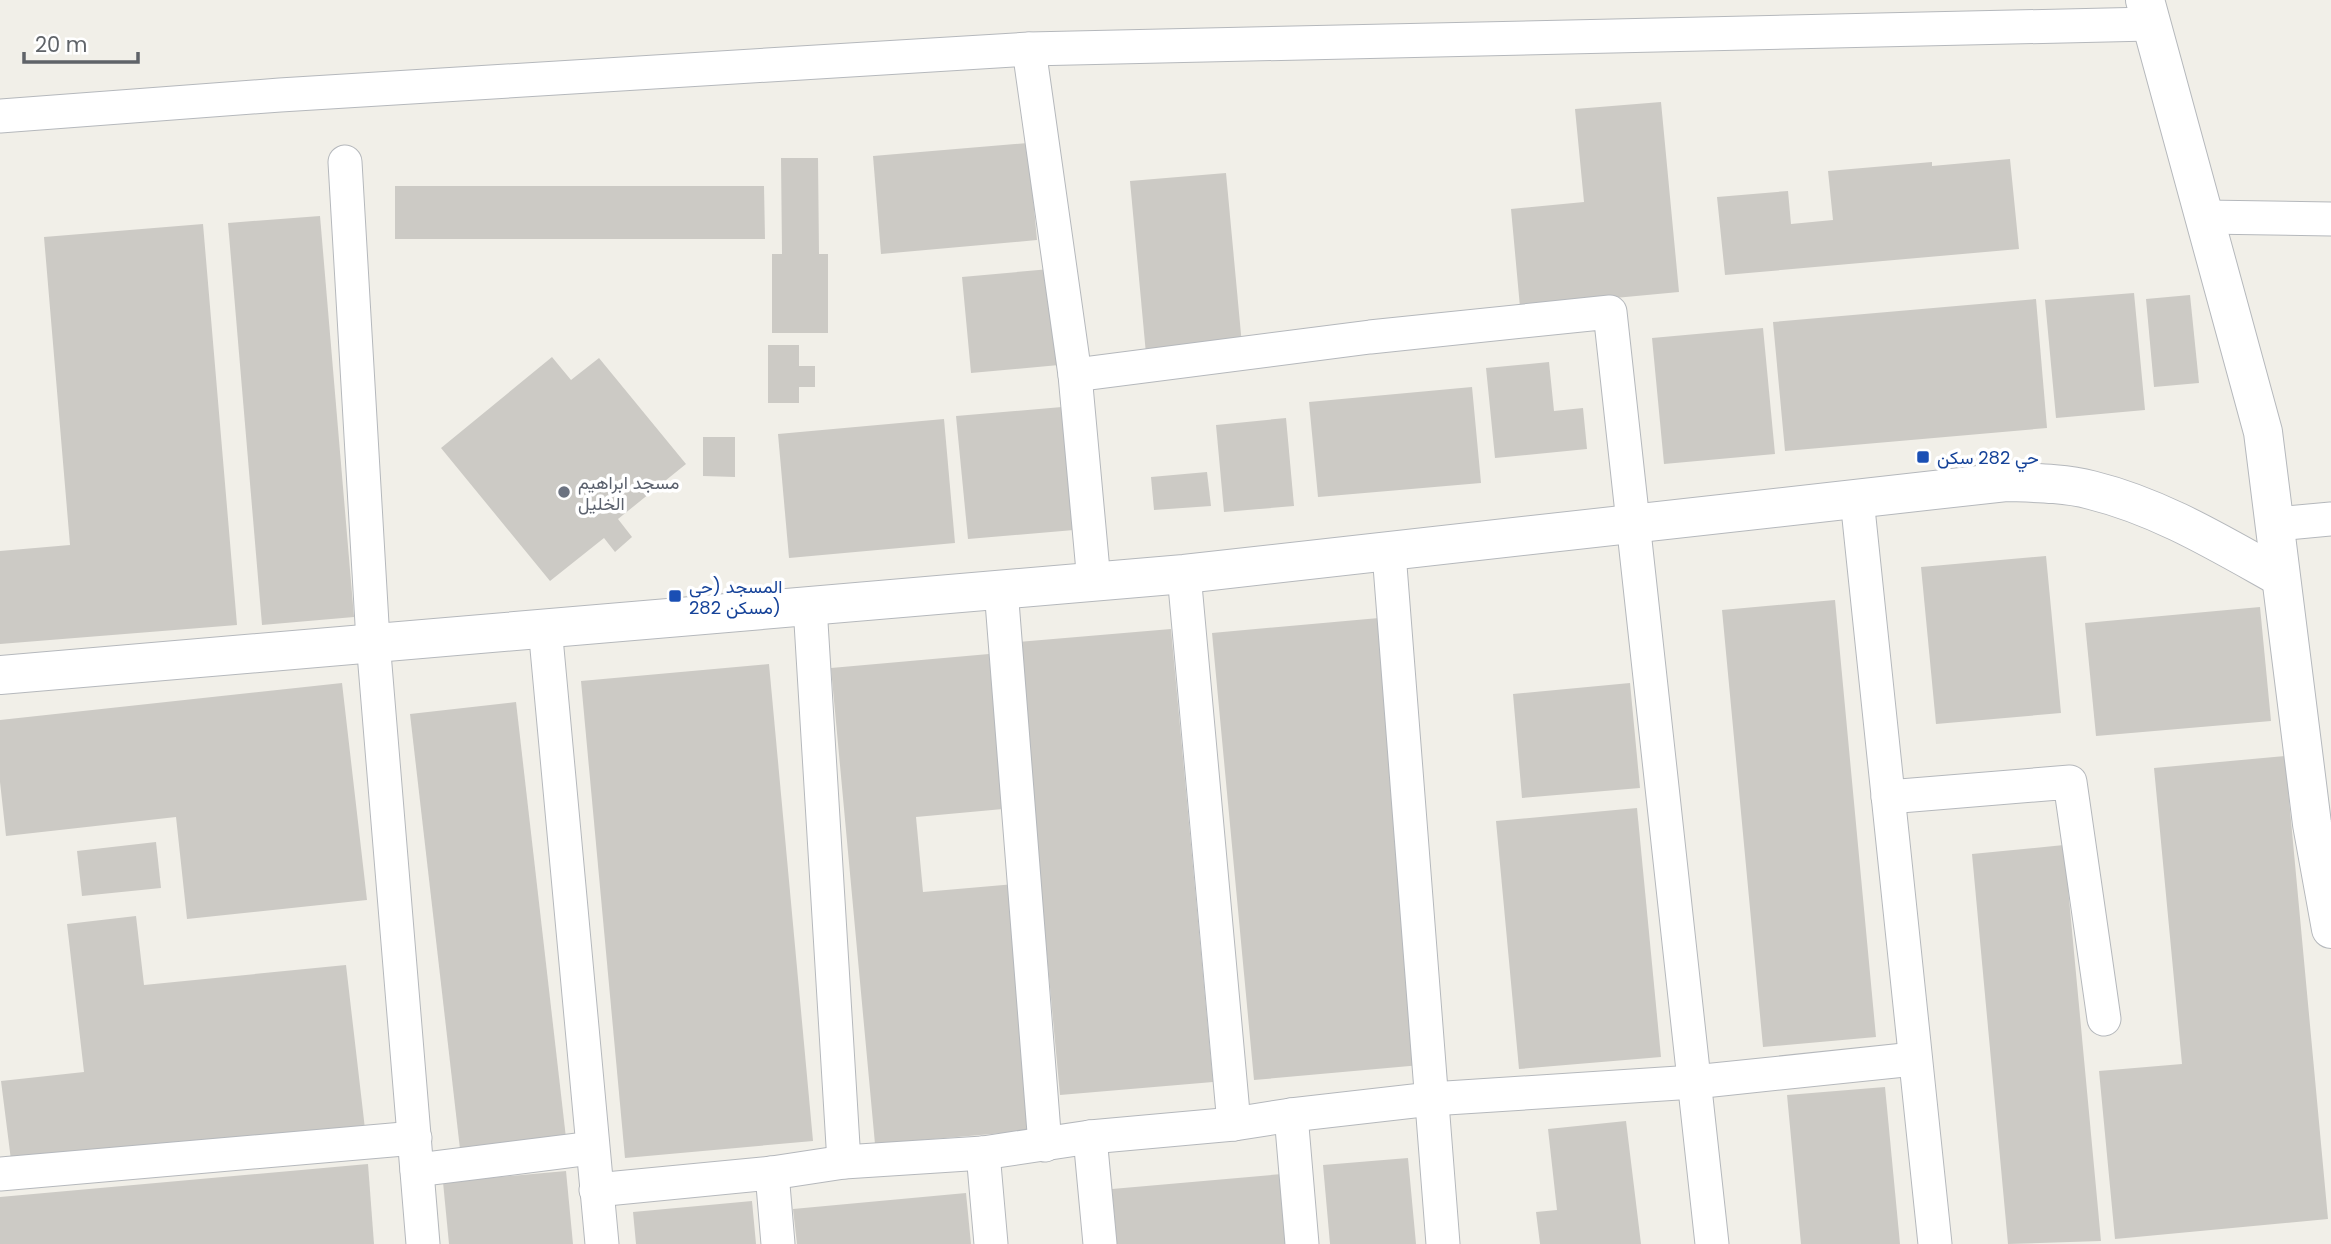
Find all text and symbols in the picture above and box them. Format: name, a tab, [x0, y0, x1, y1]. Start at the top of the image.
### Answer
scale bar	[24, 21, 138, 65]
text: 20 m	[35, 30, 88, 59]
place label: حي 282 سكن	[1937, 445, 2039, 473]
marker: حي 282 سكن	[1915, 449, 1931, 465]
place label: مسجد ابراهيم الخليل	[578, 470, 679, 516]
marker: مسجد ابراهيم الخليل	[556, 484, 572, 500]
place label: المسجد (حي 282 مسكن)	[689, 574, 782, 620]
marker: المسجد (حي 282 مسكن)	[667, 588, 683, 604]

